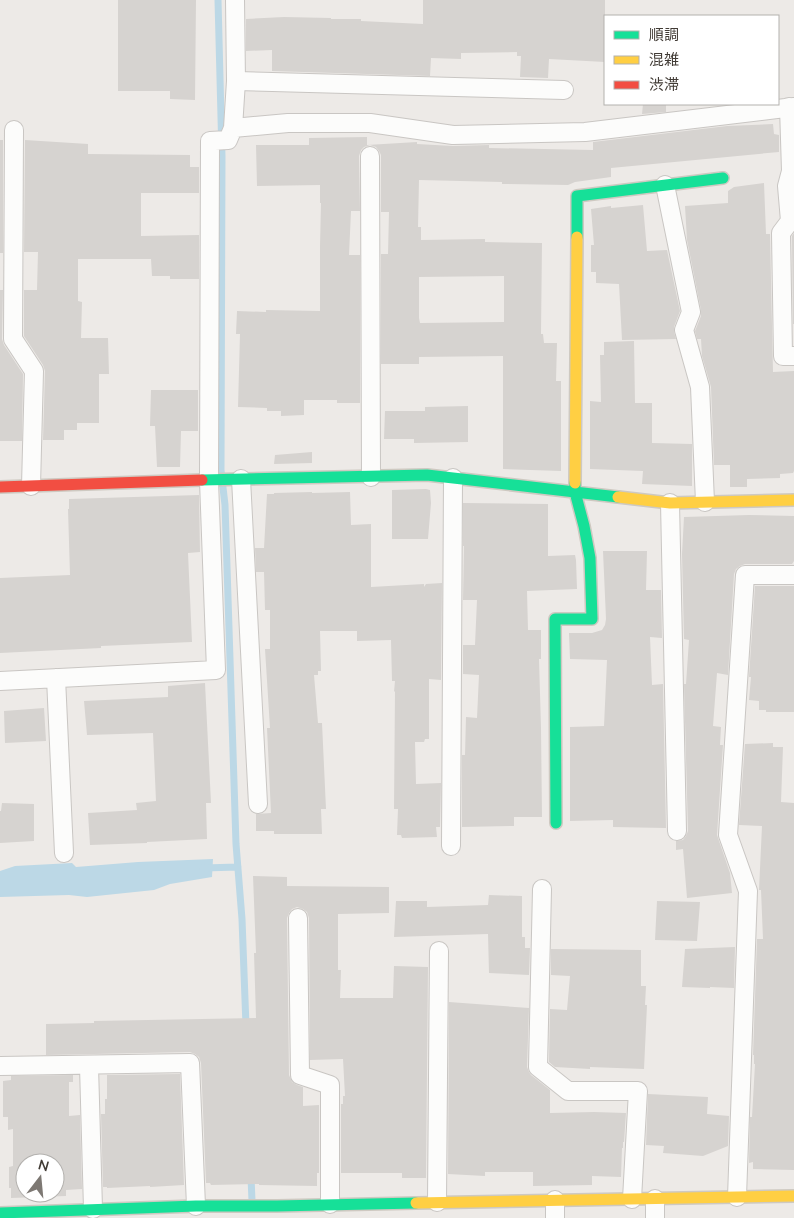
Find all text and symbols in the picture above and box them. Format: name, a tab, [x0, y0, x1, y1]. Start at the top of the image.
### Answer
legend	[604, 15, 779, 105]
text: 順調	[649, 25, 679, 45]
text: 混雑	[649, 50, 679, 70]
text: 渋滞	[649, 75, 679, 95]
north arrow	[15, 1153, 65, 1203]
text: N	[36, 1155, 51, 1177]

